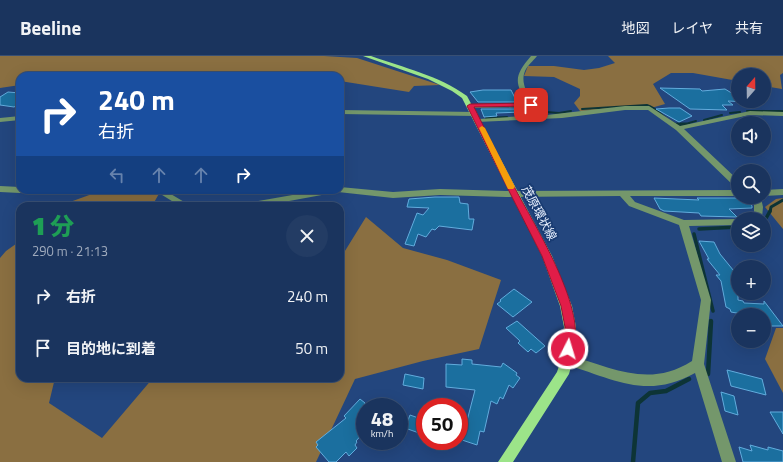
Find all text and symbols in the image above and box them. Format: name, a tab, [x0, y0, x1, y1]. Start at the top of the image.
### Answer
text: Beeline	[20, 13, 81, 42]
text: 地図	[621, 17, 649, 38]
text: レイヤ	[671, 17, 713, 38]
text: 共有	[735, 17, 763, 38]
north arrow	[731, 68, 771, 108]
map controls	[731, 68, 771, 348]
text: 240 m	[98, 78, 175, 121]
icon: right	[32, 88, 84, 140]
pin	[514, 88, 548, 122]
icon: arrive	[520, 94, 542, 116]
button: sound	[731, 116, 771, 156]
text: 右折	[98, 118, 134, 145]
icon: left	[106, 164, 128, 186]
icon: ahead	[148, 164, 170, 186]
icon: ahead	[190, 164, 212, 186]
icon: right	[232, 164, 254, 186]
button: search	[731, 164, 771, 204]
street label: 茂原環状線	[517, 182, 562, 244]
text: 1 分	[32, 208, 74, 244]
button: layers	[731, 212, 771, 252]
button: close	[286, 215, 328, 257]
text: 290 m · 21:13	[32, 241, 108, 261]
button: +	[731, 260, 771, 300]
icon: right	[32, 285, 54, 307]
text: 右折	[66, 285, 96, 308]
text: 240 m	[287, 285, 328, 308]
button: −	[731, 308, 771, 348]
position arrow	[547, 328, 589, 370]
icon: arrive	[32, 337, 54, 359]
text: 目的地に到着	[66, 337, 156, 360]
text: 50 m	[295, 337, 328, 360]
speed limit sign: 50	[416, 398, 468, 450]
text: 48	[371, 403, 393, 434]
text: km/h	[371, 426, 393, 441]

